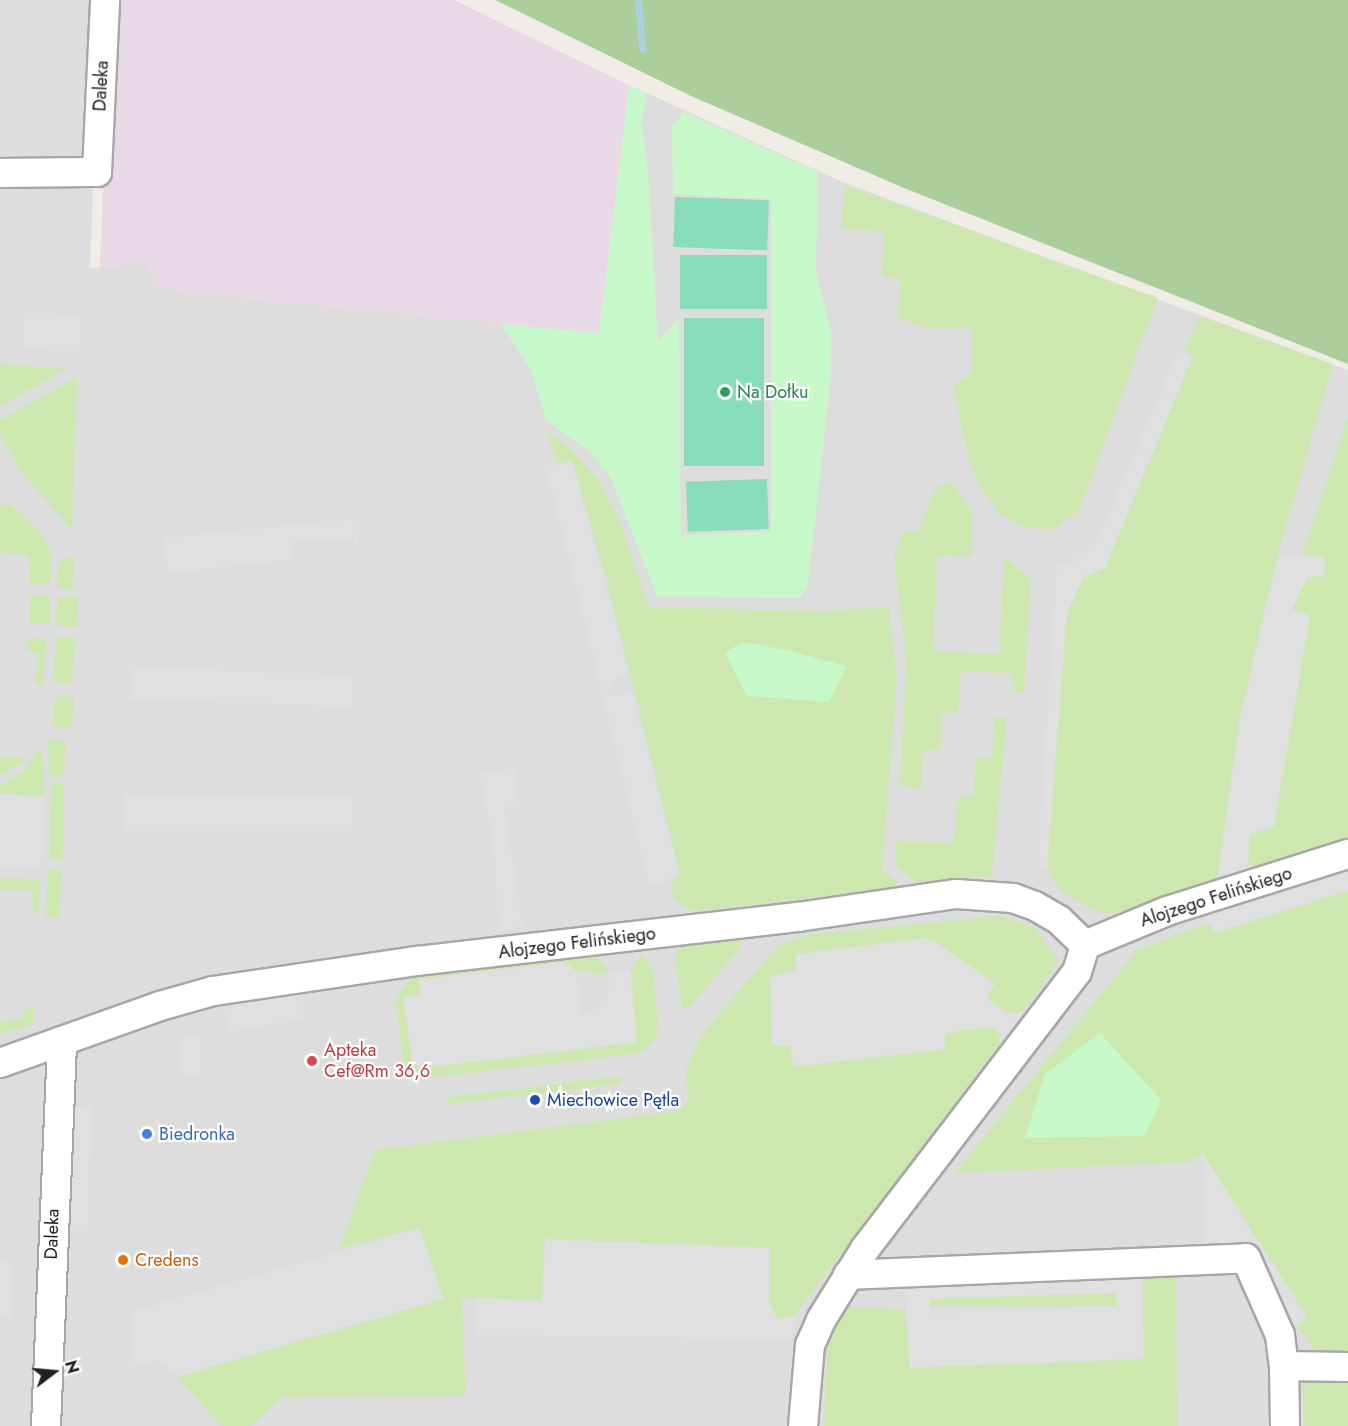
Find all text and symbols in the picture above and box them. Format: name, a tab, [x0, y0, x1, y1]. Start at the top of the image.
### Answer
street label: Daleka	[89, 60, 113, 112]
place label: Na Dołku	[737, 381, 808, 403]
marker: Na Dołku	[718, 385, 732, 399]
street label: Alojzego Felińskiego	[1137, 862, 1295, 932]
street label: Alojzego Felińskiego	[497, 923, 657, 963]
place label: Apteka Cef@Rm 36,6	[324, 1040, 430, 1082]
marker: Apteka Cef@Rm 36,6	[305, 1054, 319, 1068]
place label: Miechowice Pętla	[547, 1089, 679, 1111]
marker: Miechowice Pętla	[528, 1093, 542, 1107]
place label: Biedronka	[159, 1123, 235, 1145]
marker: Biedronka	[140, 1127, 154, 1141]
street label: Daleka	[40, 1208, 64, 1260]
place label: Credens	[135, 1249, 199, 1271]
marker: Credens	[116, 1253, 130, 1267]
north arrow	[24, 1342, 84, 1402]
text: N	[59, 1358, 85, 1376]

